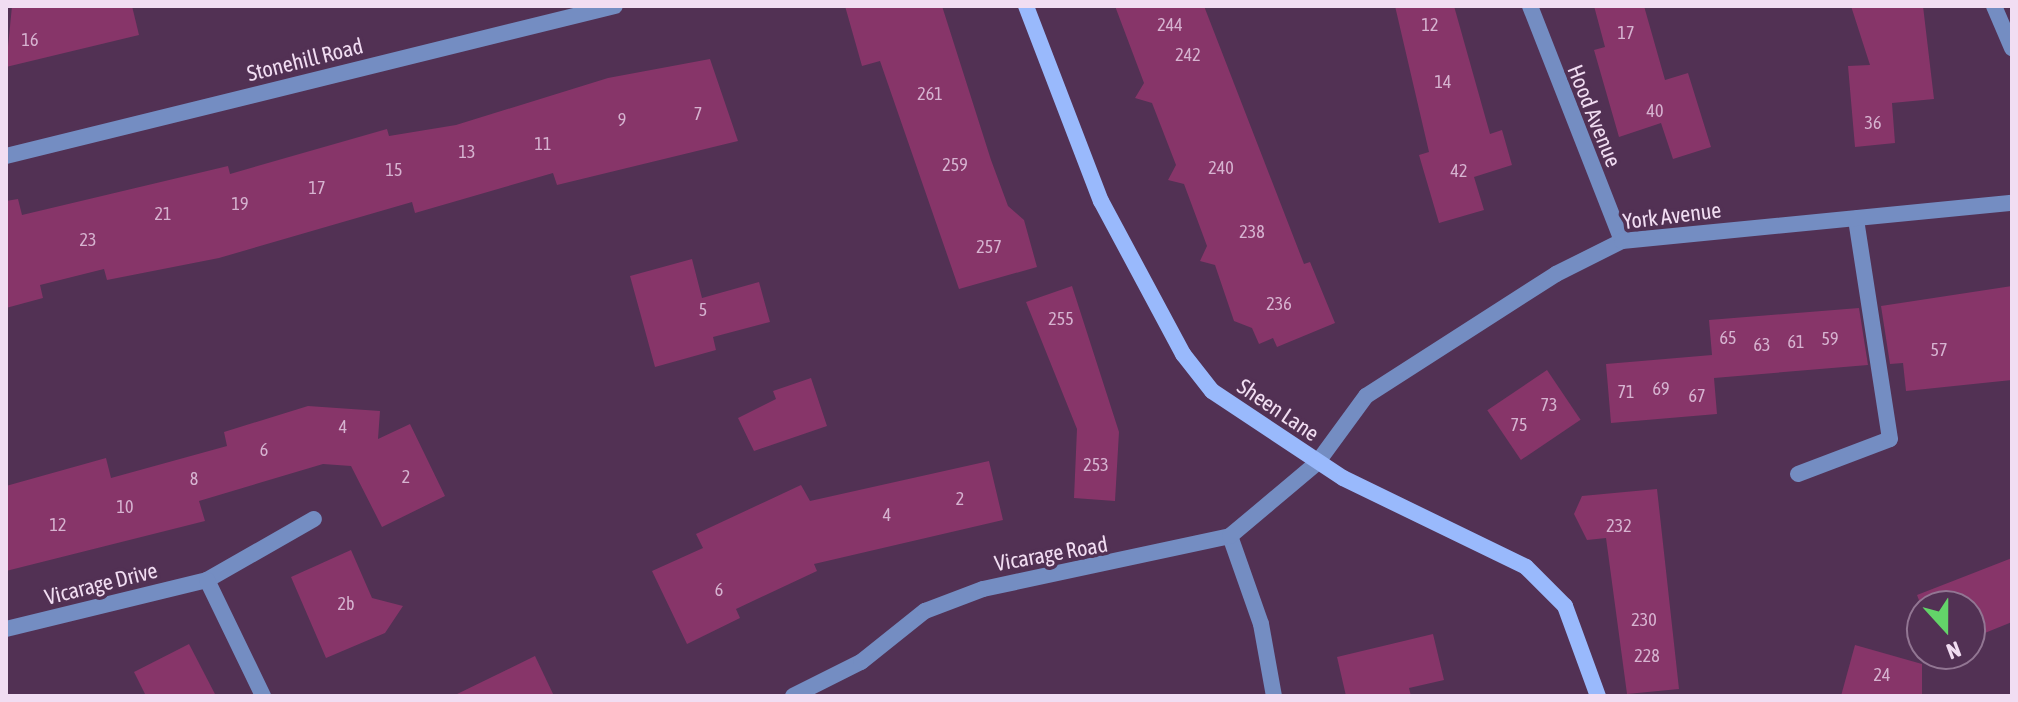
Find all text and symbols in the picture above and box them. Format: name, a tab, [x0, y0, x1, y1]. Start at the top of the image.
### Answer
house number: 244	[1157, 14, 1183, 36]
house number: 12	[1422, 14, 1438, 36]
house number: 17	[1618, 22, 1634, 44]
house number: 16	[22, 29, 38, 51]
street label: Stonehill Road	[244, 33, 366, 87]
house number: 242	[1175, 44, 1201, 66]
street label: Hood Avenue	[1562, 61, 1626, 171]
house number: 14	[1435, 71, 1451, 93]
house number: 261	[917, 83, 943, 105]
house number: 40	[1647, 100, 1663, 122]
house number: 7	[694, 103, 702, 125]
house number: 9	[618, 109, 626, 131]
house number: 36	[1865, 112, 1881, 134]
house number: 11	[535, 133, 551, 155]
house number: 13	[459, 141, 475, 163]
house number: 259	[942, 154, 968, 176]
house number: 240	[1208, 157, 1234, 179]
house number: 15	[386, 159, 402, 181]
house number: 42	[1451, 160, 1467, 182]
house number: 17	[309, 177, 325, 199]
house number: 19	[232, 193, 248, 215]
street label: York Avenue	[1621, 197, 1723, 235]
house number: 21	[155, 203, 171, 225]
house number: 238	[1239, 221, 1265, 243]
house number: 23	[80, 229, 96, 251]
house number: 257	[976, 236, 1002, 258]
house number: 236	[1266, 293, 1292, 315]
house number: 5	[699, 299, 707, 321]
house number: 255	[1048, 308, 1074, 330]
house number: 65	[1720, 327, 1736, 349]
house number: 59	[1822, 328, 1838, 350]
house number: 61	[1788, 331, 1804, 353]
house number: 63	[1754, 334, 1770, 356]
house number: 57	[1931, 339, 1947, 361]
street label: Sheen Lane	[1232, 373, 1324, 447]
house number: 69	[1653, 378, 1669, 400]
house number: 71	[1618, 381, 1634, 403]
house number: 67	[1689, 385, 1705, 407]
house number: 73	[1541, 394, 1557, 416]
house number: 75	[1511, 414, 1527, 436]
house number: 4	[339, 416, 347, 438]
house number: 6	[260, 439, 268, 461]
house number: 253	[1083, 454, 1109, 476]
house number: 2	[402, 466, 410, 488]
house number: 8	[190, 468, 198, 490]
house number: 2	[956, 488, 964, 510]
house number: 10	[117, 496, 133, 518]
house number: 4	[883, 504, 891, 526]
house number: 12	[50, 514, 66, 536]
house number: 232	[1606, 515, 1632, 537]
street label: Vicarage Road	[992, 531, 1110, 577]
street label: Vicarage Drive	[42, 557, 160, 611]
house number: 6	[715, 579, 723, 601]
north arrow	[1906, 590, 1986, 670]
house number: 2b	[338, 593, 354, 615]
house number: 230	[1631, 609, 1657, 631]
text: N	[1943, 636, 1965, 665]
house number: 228	[1634, 645, 1660, 667]
house number: 24	[1874, 664, 1890, 686]

